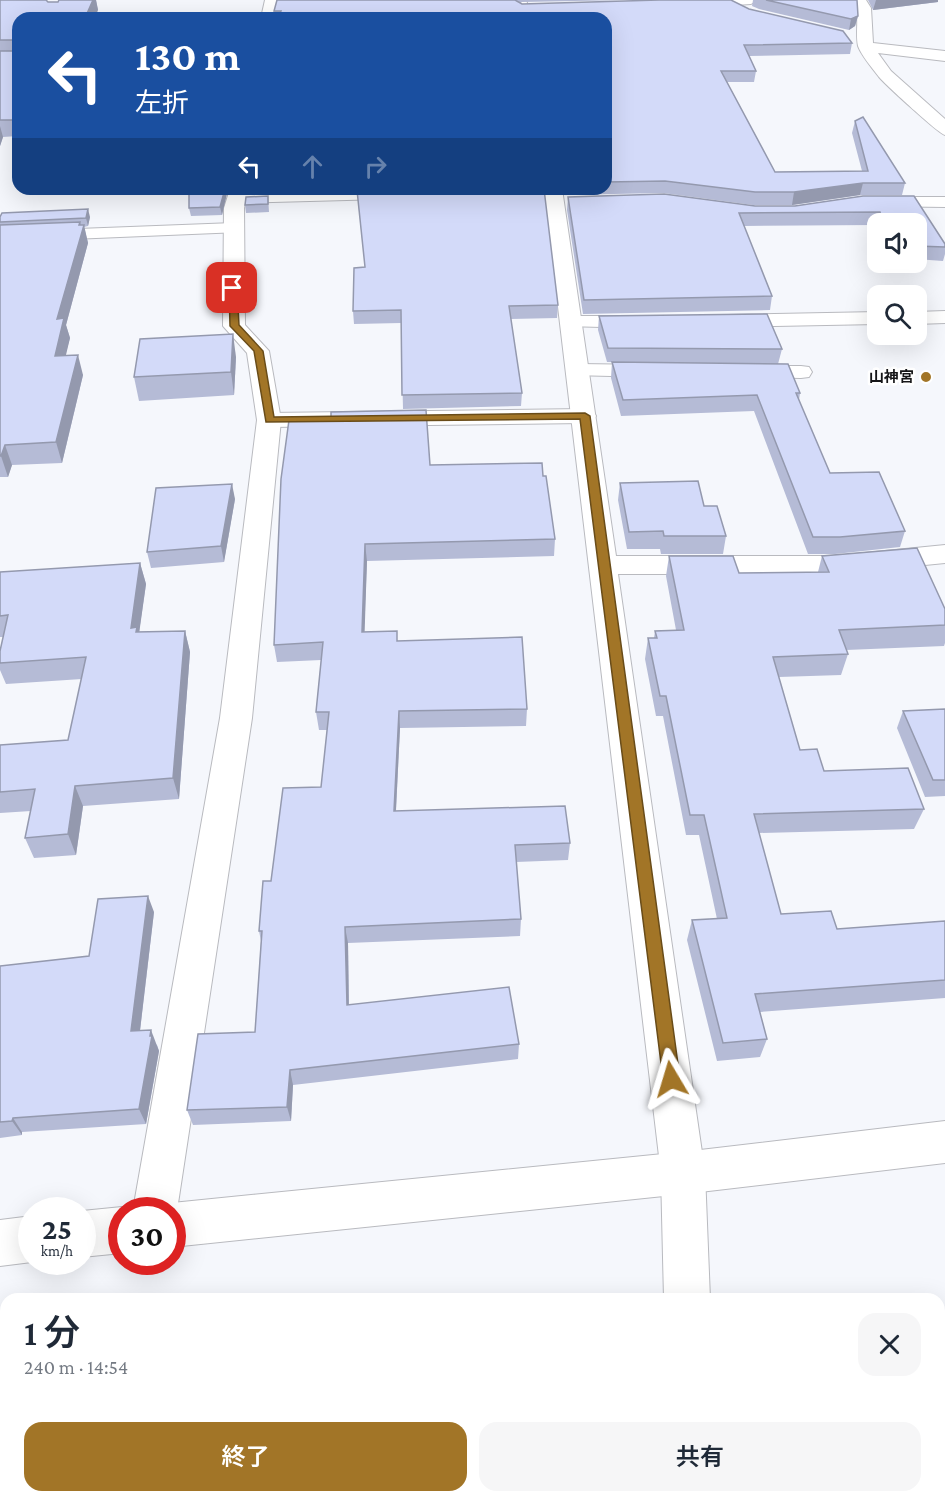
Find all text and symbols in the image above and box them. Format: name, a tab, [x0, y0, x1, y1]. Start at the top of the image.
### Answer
text: 130 m	[135, 32, 240, 79]
icon: left	[36, 36, 114, 114]
text: 左折	[135, 88, 189, 118]
icon: left	[233, 150, 266, 183]
icon: ahead	[296, 150, 329, 183]
icon: right	[359, 150, 392, 183]
map controls	[867, 213, 927, 345]
button: sound	[867, 213, 927, 273]
pin	[206, 262, 257, 313]
icon: arrive	[215, 271, 248, 304]
button: search	[867, 285, 927, 345]
place label: 山神宮	[869, 368, 914, 385]
marker: 山神宮	[919, 370, 933, 384]
position arrow	[639, 1047, 703, 1111]
speed limit sign: 30	[108, 1197, 186, 1275]
text: 25	[42, 1212, 72, 1245]
text: km/h	[41, 1243, 73, 1259]
text: 1 分	[24, 1313, 80, 1353]
button: close	[858, 1313, 921, 1376]
text: 240 m · 14:54	[24, 1356, 128, 1378]
button: 終了	[24, 1422, 467, 1491]
button: 共有	[479, 1422, 921, 1491]

